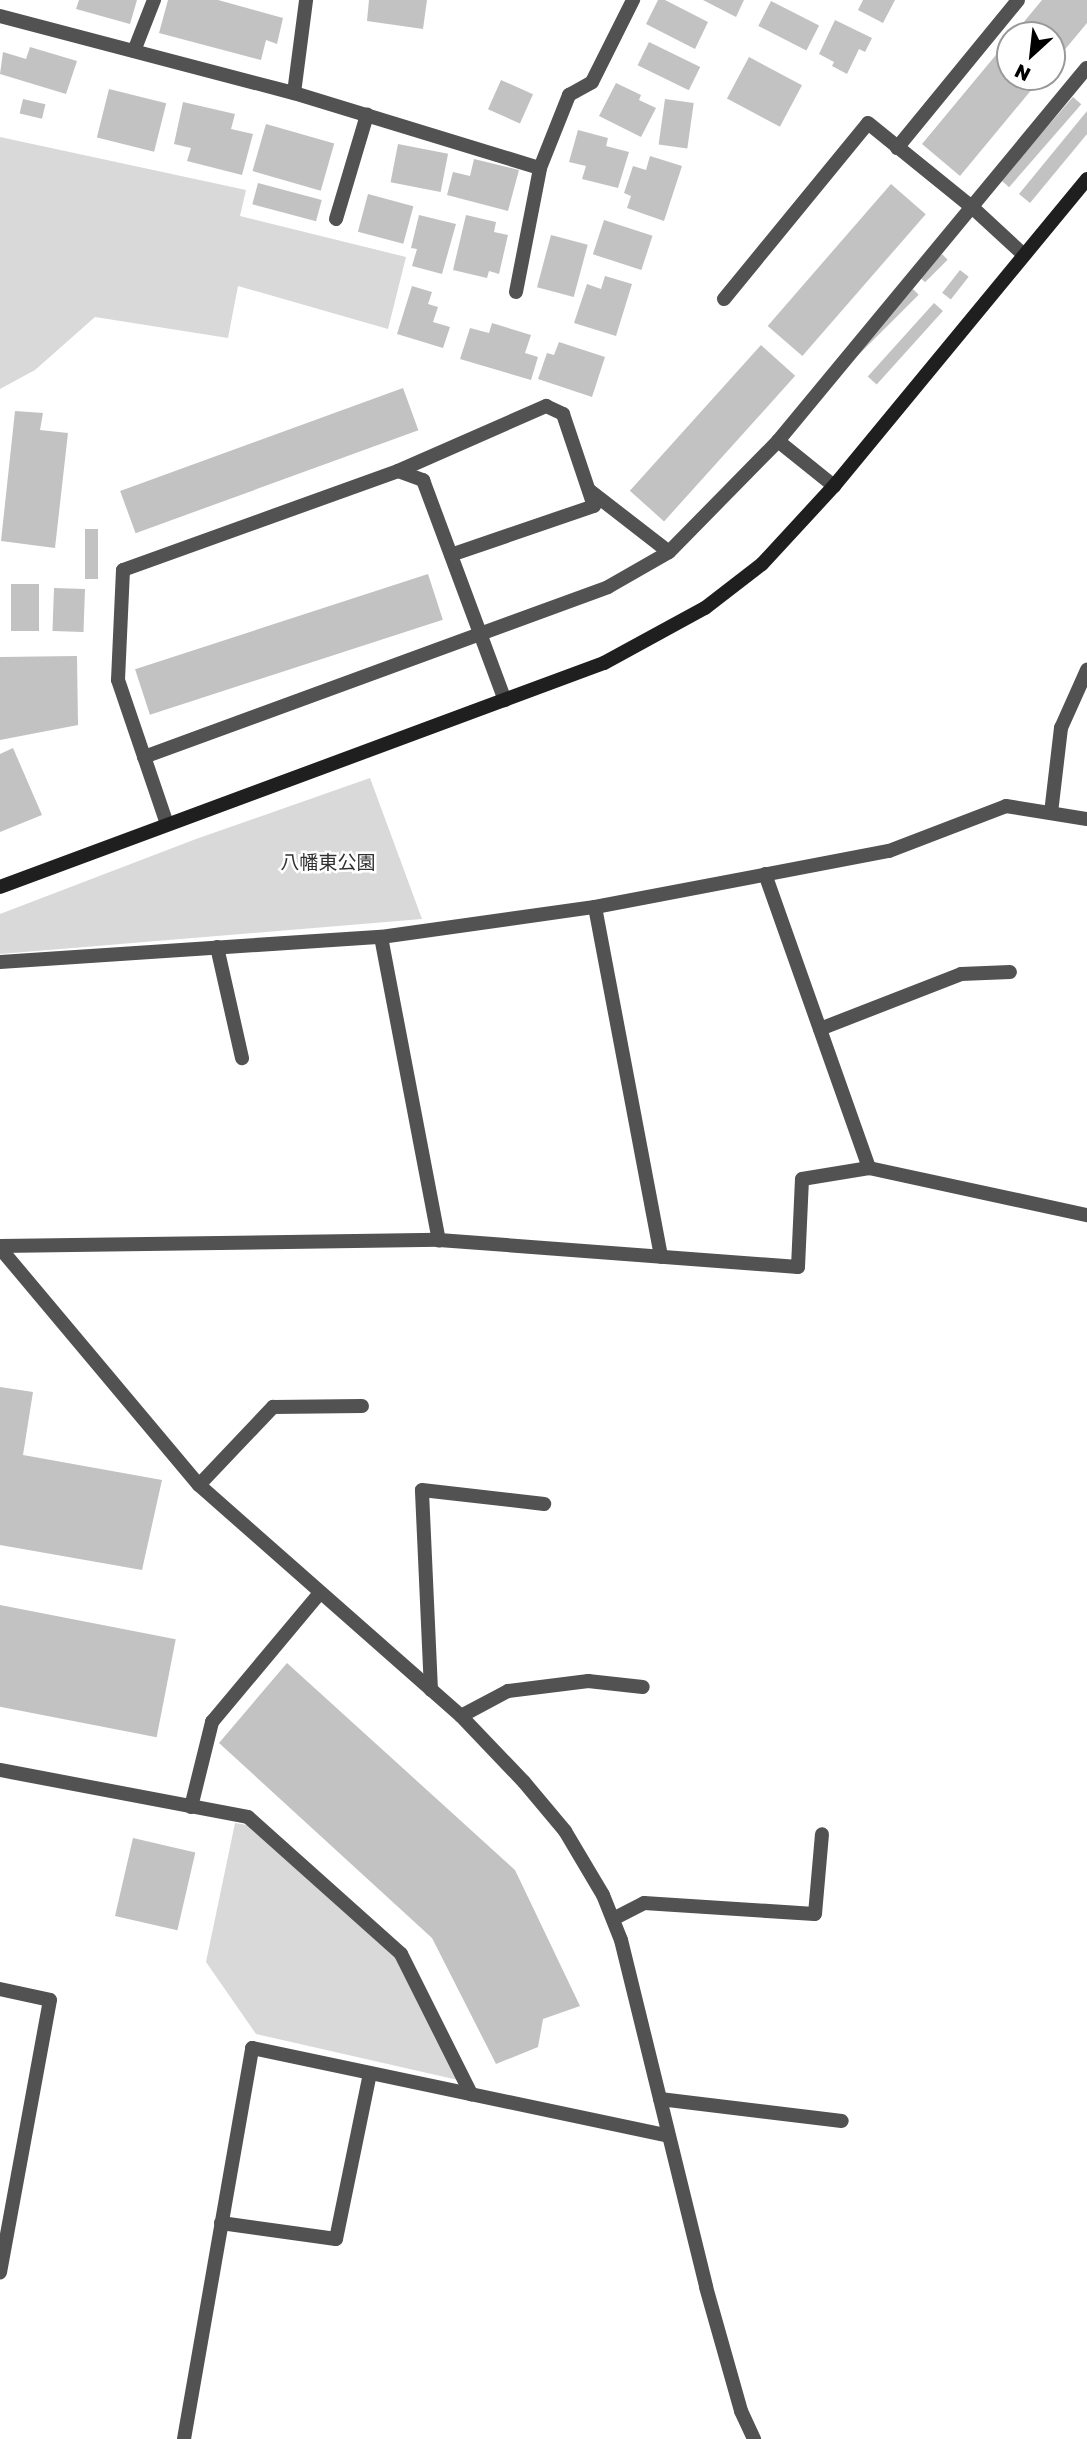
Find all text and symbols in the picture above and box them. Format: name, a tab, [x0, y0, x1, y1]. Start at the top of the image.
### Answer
north arrow	[996, 21, 1066, 91]
text: N	[1010, 60, 1034, 87]
park label: 八幡東公園	[281, 851, 375, 873]

